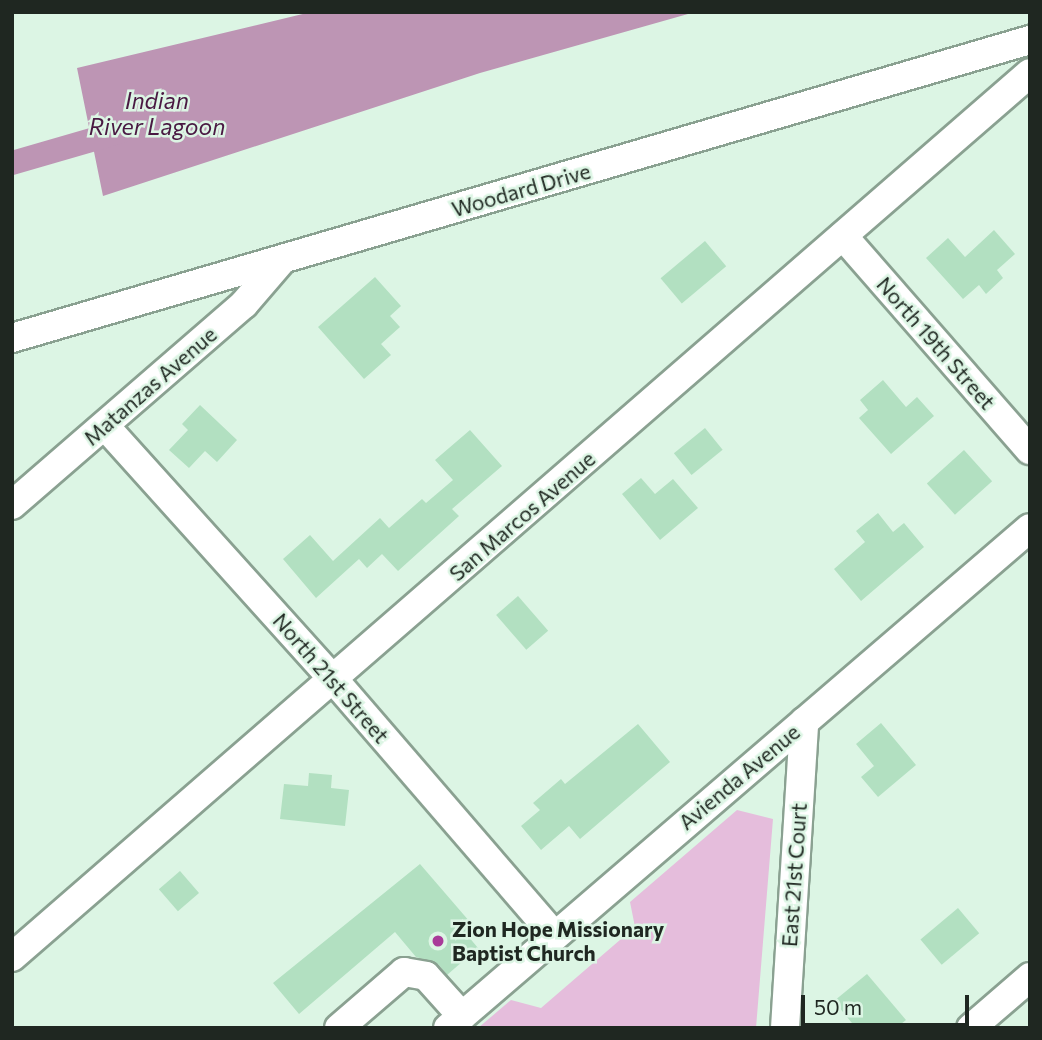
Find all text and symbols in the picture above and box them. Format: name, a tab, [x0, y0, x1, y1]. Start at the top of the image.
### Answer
water label: Indian River Lagoon	[89, 86, 225, 140]
street label: Woodard Drive	[449, 158, 593, 222]
street label: North 19th Street	[872, 272, 1000, 414]
street label: Matanzas Avenue	[79, 322, 221, 450]
street label: San Marcos Avenue	[444, 446, 600, 586]
street label: North 21st Street	[268, 608, 394, 748]
street label: Avienda Avenue	[673, 719, 805, 835]
street label: East 21st Court	[776, 802, 812, 948]
place label: Zion Hope Missionary Baptist Church	[452, 916, 664, 966]
marker: Zion Hope Missionary Baptist Church	[430, 933, 446, 949]
scale bar	[804, 981, 972, 1025]
text: 50 m	[814, 994, 862, 1019]

